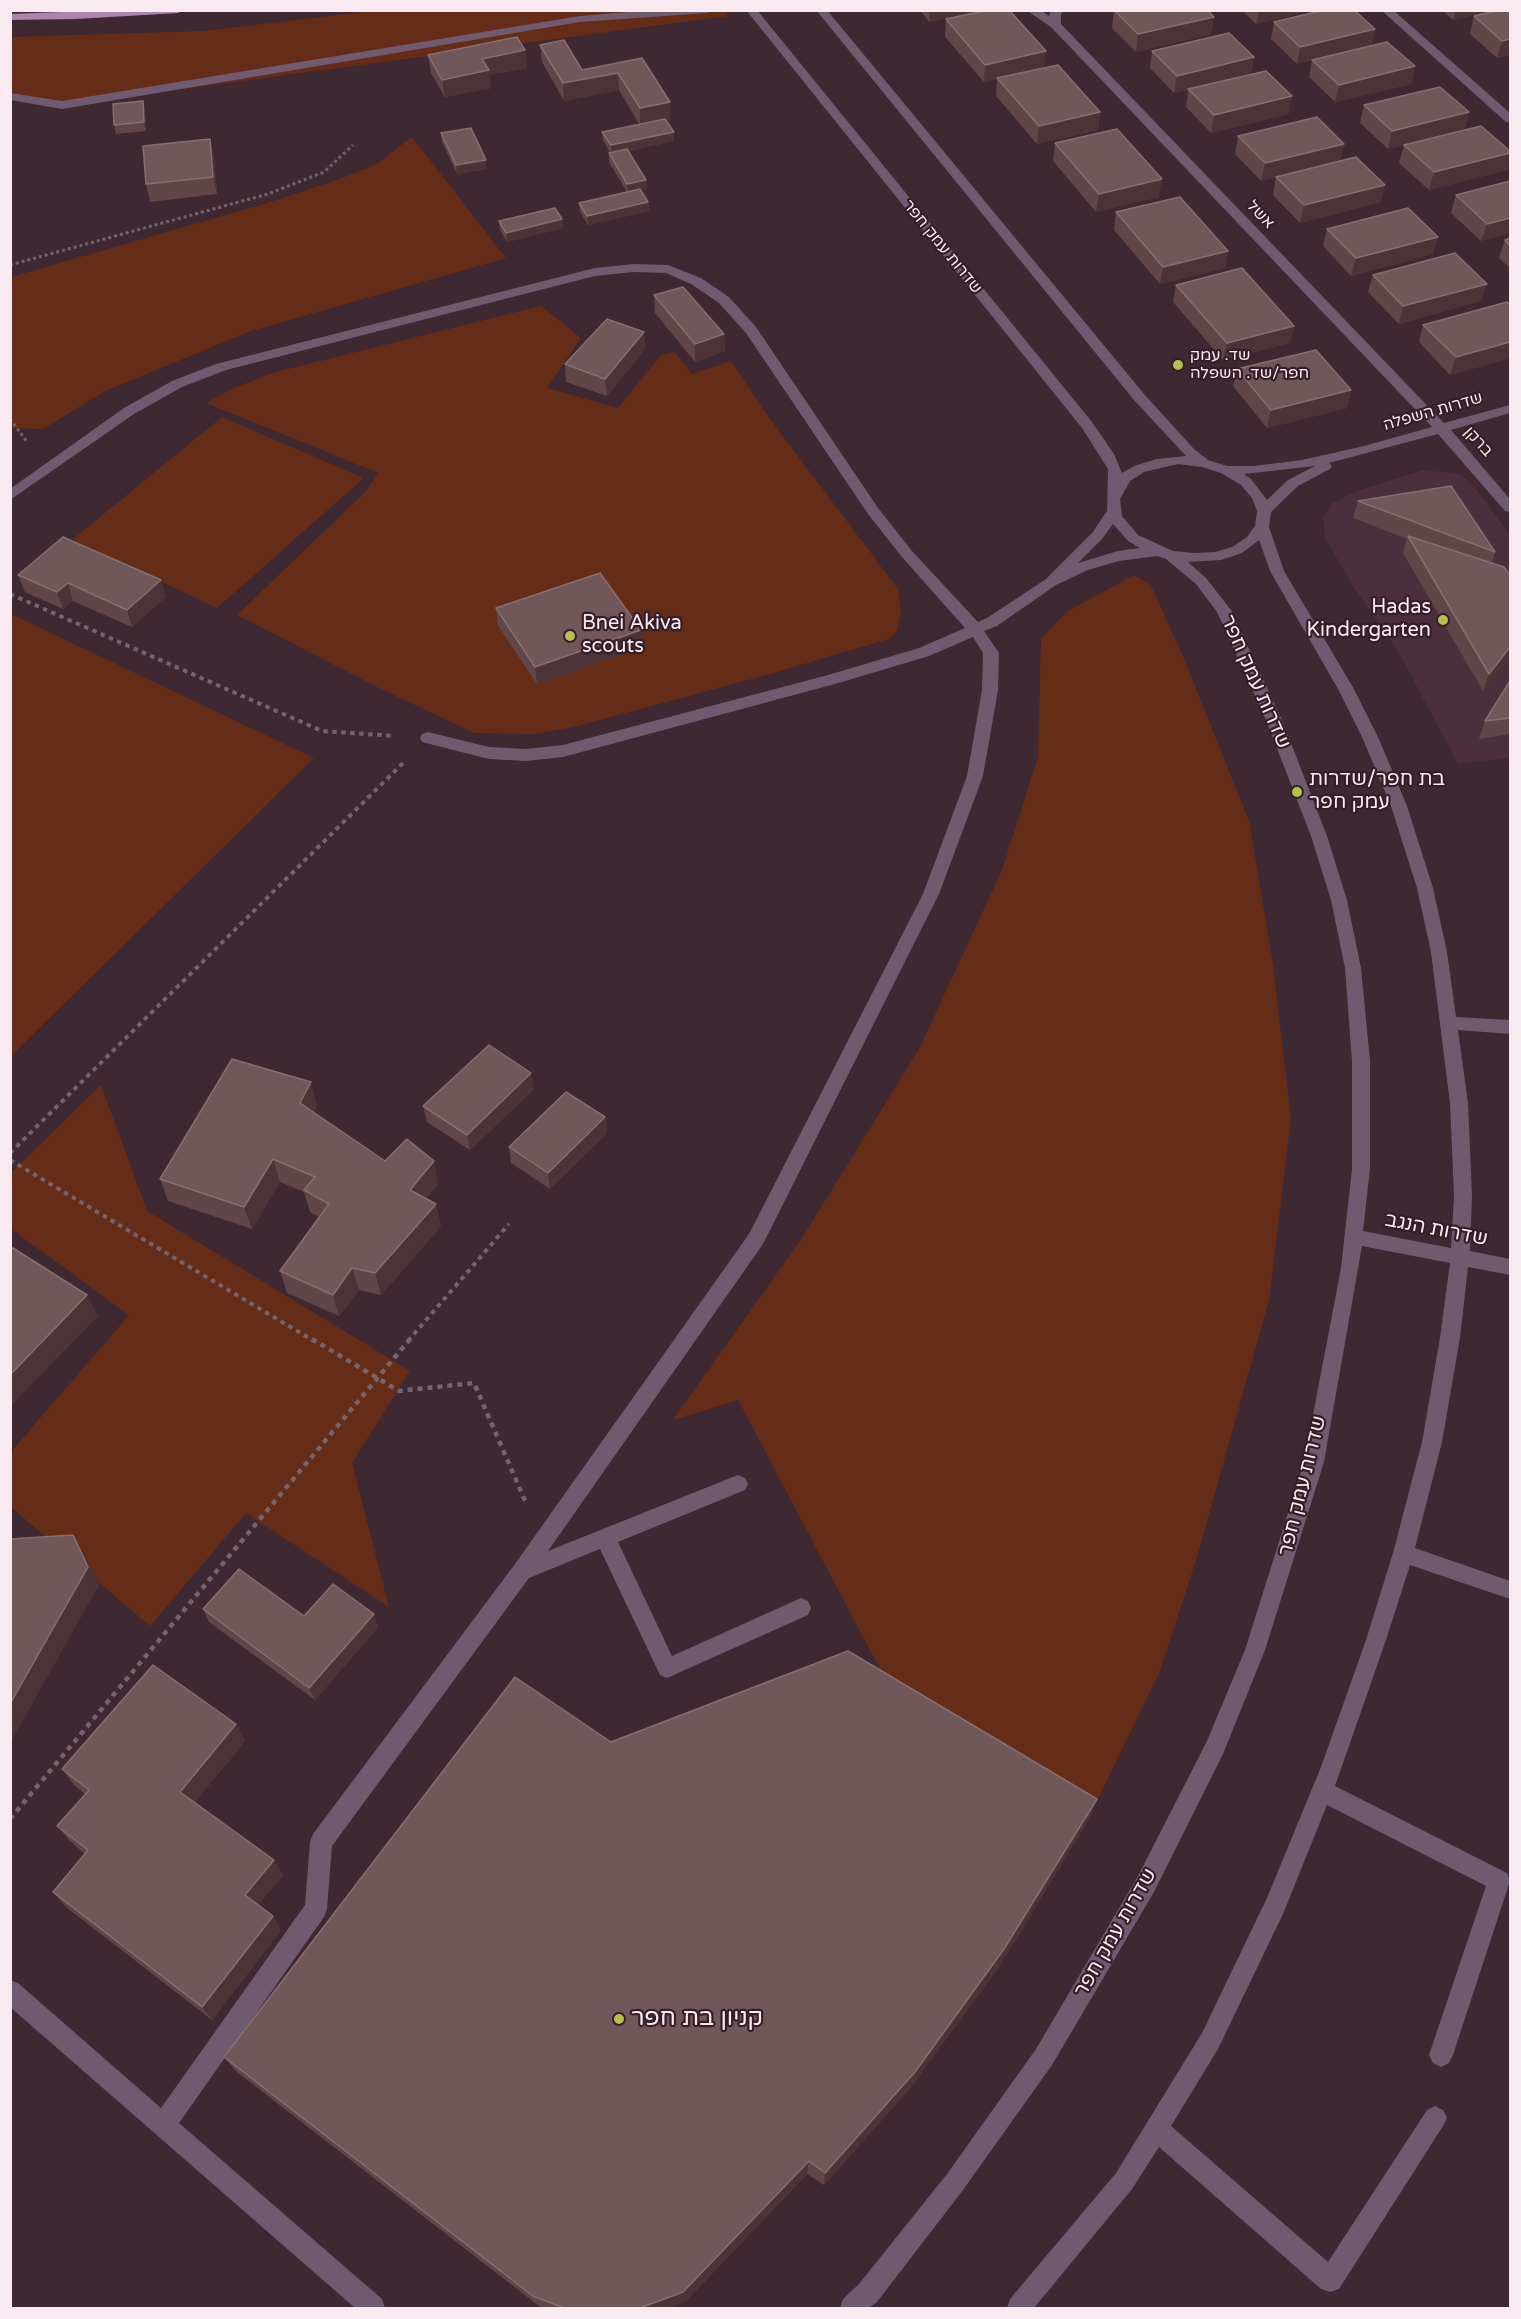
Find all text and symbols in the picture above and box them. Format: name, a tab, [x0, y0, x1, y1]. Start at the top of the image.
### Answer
street label: שדרות עמק חפר	[898, 196, 986, 298]
street label: אשל	[1242, 197, 1278, 233]
place label: שד. עמק חפר/שד. השפלה	[1190, 346, 1309, 384]
marker: שד. עמק חפר/שד. השפלה	[1171, 358, 1185, 372]
street label: שדרות השפלה	[1381, 389, 1485, 435]
street label: ברקן	[1460, 423, 1496, 461]
place label: Hadas Kindergarten	[1307, 596, 1431, 643]
street label: שדרות עמק חפר	[1215, 611, 1295, 753]
place label: Bnei Akiva scouts	[582, 612, 682, 659]
marker: Hadas Kindergarten	[1436, 613, 1450, 627]
marker: Bnei Akiva scouts	[563, 629, 577, 643]
place label: בת חפר/שדרות עמק חפר	[1309, 768, 1445, 815]
marker: בת חפר/שדרות עמק חפר	[1290, 785, 1304, 799]
street label: שדרות הנגב	[1383, 1208, 1489, 1252]
street label: שדרות עמק חפר	[1274, 1413, 1332, 1559]
street label: שדרות עמק חפר	[1070, 1865, 1162, 2001]
place label: קניון בת חפר	[631, 2005, 763, 2033]
marker: קניון בת חפר	[612, 2012, 626, 2026]

